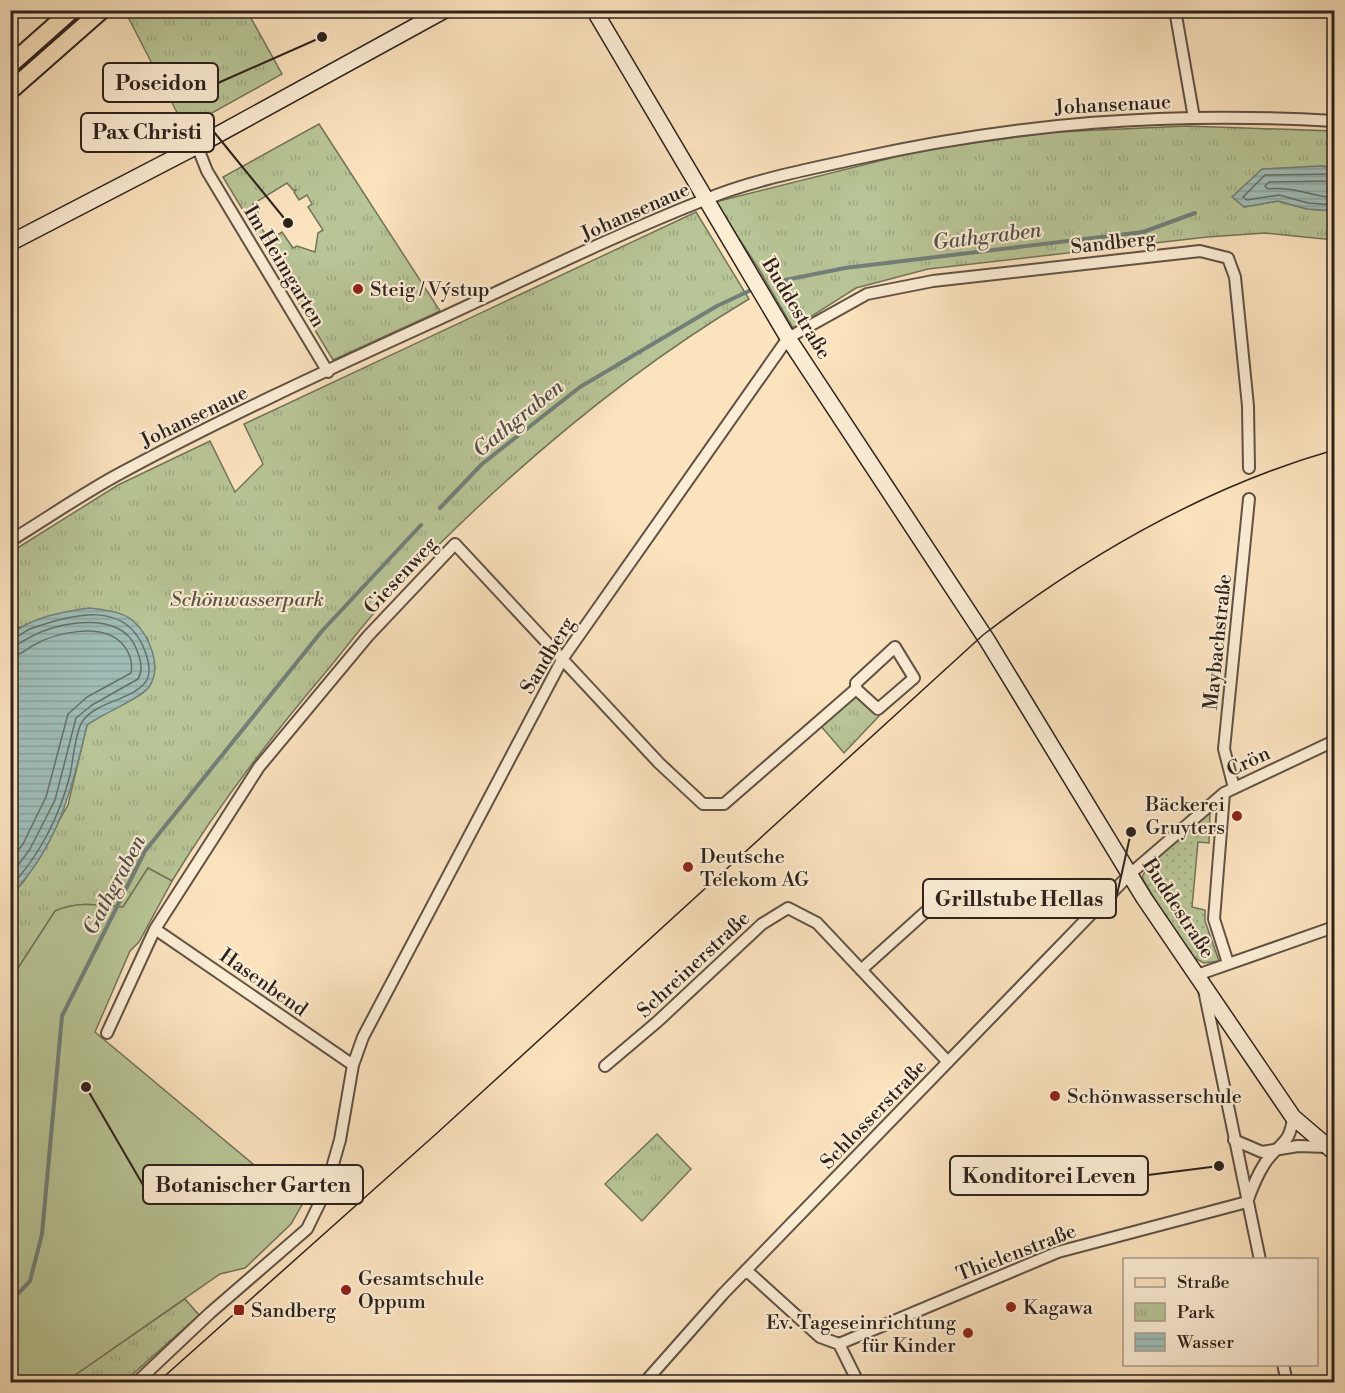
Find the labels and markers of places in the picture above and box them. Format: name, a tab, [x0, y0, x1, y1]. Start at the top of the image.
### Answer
callout: Poseidon	[103, 63, 218, 102]
callout: Pax Christi	[81, 113, 214, 152]
place label: Steig / Výstup	[370, 278, 490, 303]
marker: Steig / Výstup	[351, 282, 365, 296]
place label: Bäckerei Gruyters	[1144, 793, 1225, 841]
marker: Bäckerei Gruyters	[1230, 809, 1244, 823]
place label: Deutsche Telekom AG	[700, 845, 809, 893]
marker: Deutsche Telekom AG	[681, 860, 695, 874]
callout: Grillstube Hellas	[923, 879, 1116, 918]
place label: Schönwasserschule	[1067, 1085, 1242, 1110]
marker: Schönwasserschule	[1048, 1089, 1062, 1103]
callout: Konditorei Leven	[950, 1156, 1148, 1195]
callout: Botanischer Garten	[143, 1165, 363, 1204]
place label: Gesamtschule Oppum	[358, 1267, 484, 1315]
marker: Gesamtschule Oppum	[339, 1283, 353, 1297]
place label: Kagawa	[1023, 1296, 1094, 1321]
place label: Sandberg	[251, 1299, 337, 1324]
marker: Kagawa	[1004, 1300, 1018, 1314]
marker: Sandberg	[232, 1303, 246, 1317]
place label: Ev. Tageseinrichtung für Kinder	[766, 1311, 957, 1359]
marker: Ev. Tageseinrichtung für Kinder	[961, 1326, 975, 1340]

